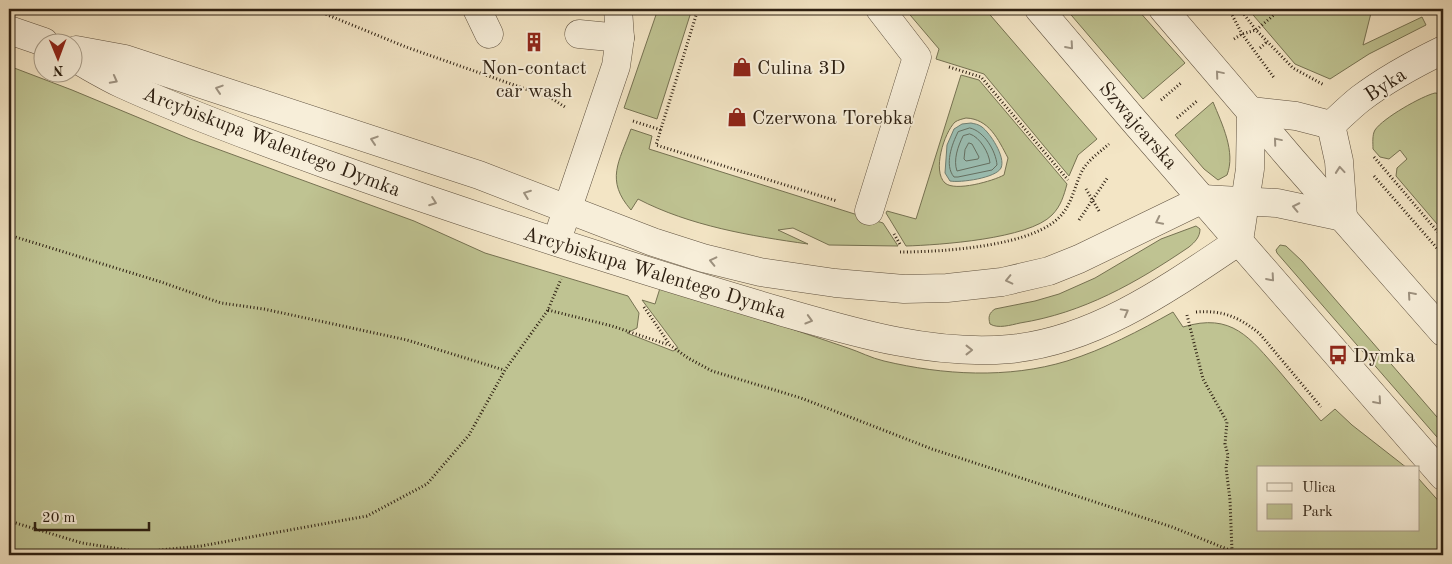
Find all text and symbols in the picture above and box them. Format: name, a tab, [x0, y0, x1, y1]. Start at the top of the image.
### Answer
building icon: Non-contact car wash	[523, 31, 545, 53]
north arrow	[32, 32, 82, 82]
one-way arrow	[1065, 40, 1074, 49]
shop icon: Culina 3D	[731, 56, 753, 78]
place label: Non-contact car wash	[481, 59, 587, 102]
place label: Culina 3D	[757, 59, 845, 79]
text: N	[52, 63, 64, 77]
street label: Byka	[1362, 65, 1410, 106]
one-way arrow	[1216, 70, 1225, 79]
one-way arrow	[109, 73, 118, 83]
street label: Szwajcarska	[1094, 79, 1181, 174]
street label: Arcybiskupa Walentego Dymka	[140, 84, 403, 201]
one-way arrow	[216, 85, 224, 95]
shop icon: Czerwona Torebka	[726, 106, 748, 128]
place label: Czerwona Torebka	[752, 109, 913, 129]
one-way arrow	[370, 136, 378, 146]
one-way arrow	[1274, 138, 1282, 147]
one-way arrow	[1334, 166, 1345, 174]
one-way arrow	[523, 190, 532, 200]
one-way arrow	[428, 196, 436, 206]
one-way arrow	[1291, 202, 1300, 213]
one-way arrow	[1156, 214, 1165, 224]
street label: Arcybiskupa Walentego Dymka	[520, 224, 788, 324]
one-way arrow	[708, 256, 717, 267]
one-way arrow	[1265, 272, 1274, 281]
one-way arrow	[1005, 274, 1014, 285]
one-way arrow	[1408, 291, 1417, 300]
one-way arrow	[1119, 309, 1128, 319]
one-way arrow	[805, 314, 813, 324]
one-way arrow	[965, 344, 973, 355]
bus stop icon: Dymka	[1327, 344, 1349, 366]
place label: Dymka	[1353, 347, 1415, 367]
one-way arrow	[1372, 395, 1381, 404]
legend	[1257, 466, 1420, 532]
text: Ulica	[1302, 481, 1336, 496]
scale bar	[35, 499, 149, 531]
text: Park	[1302, 505, 1333, 520]
text: 20 m	[42, 511, 76, 526]

